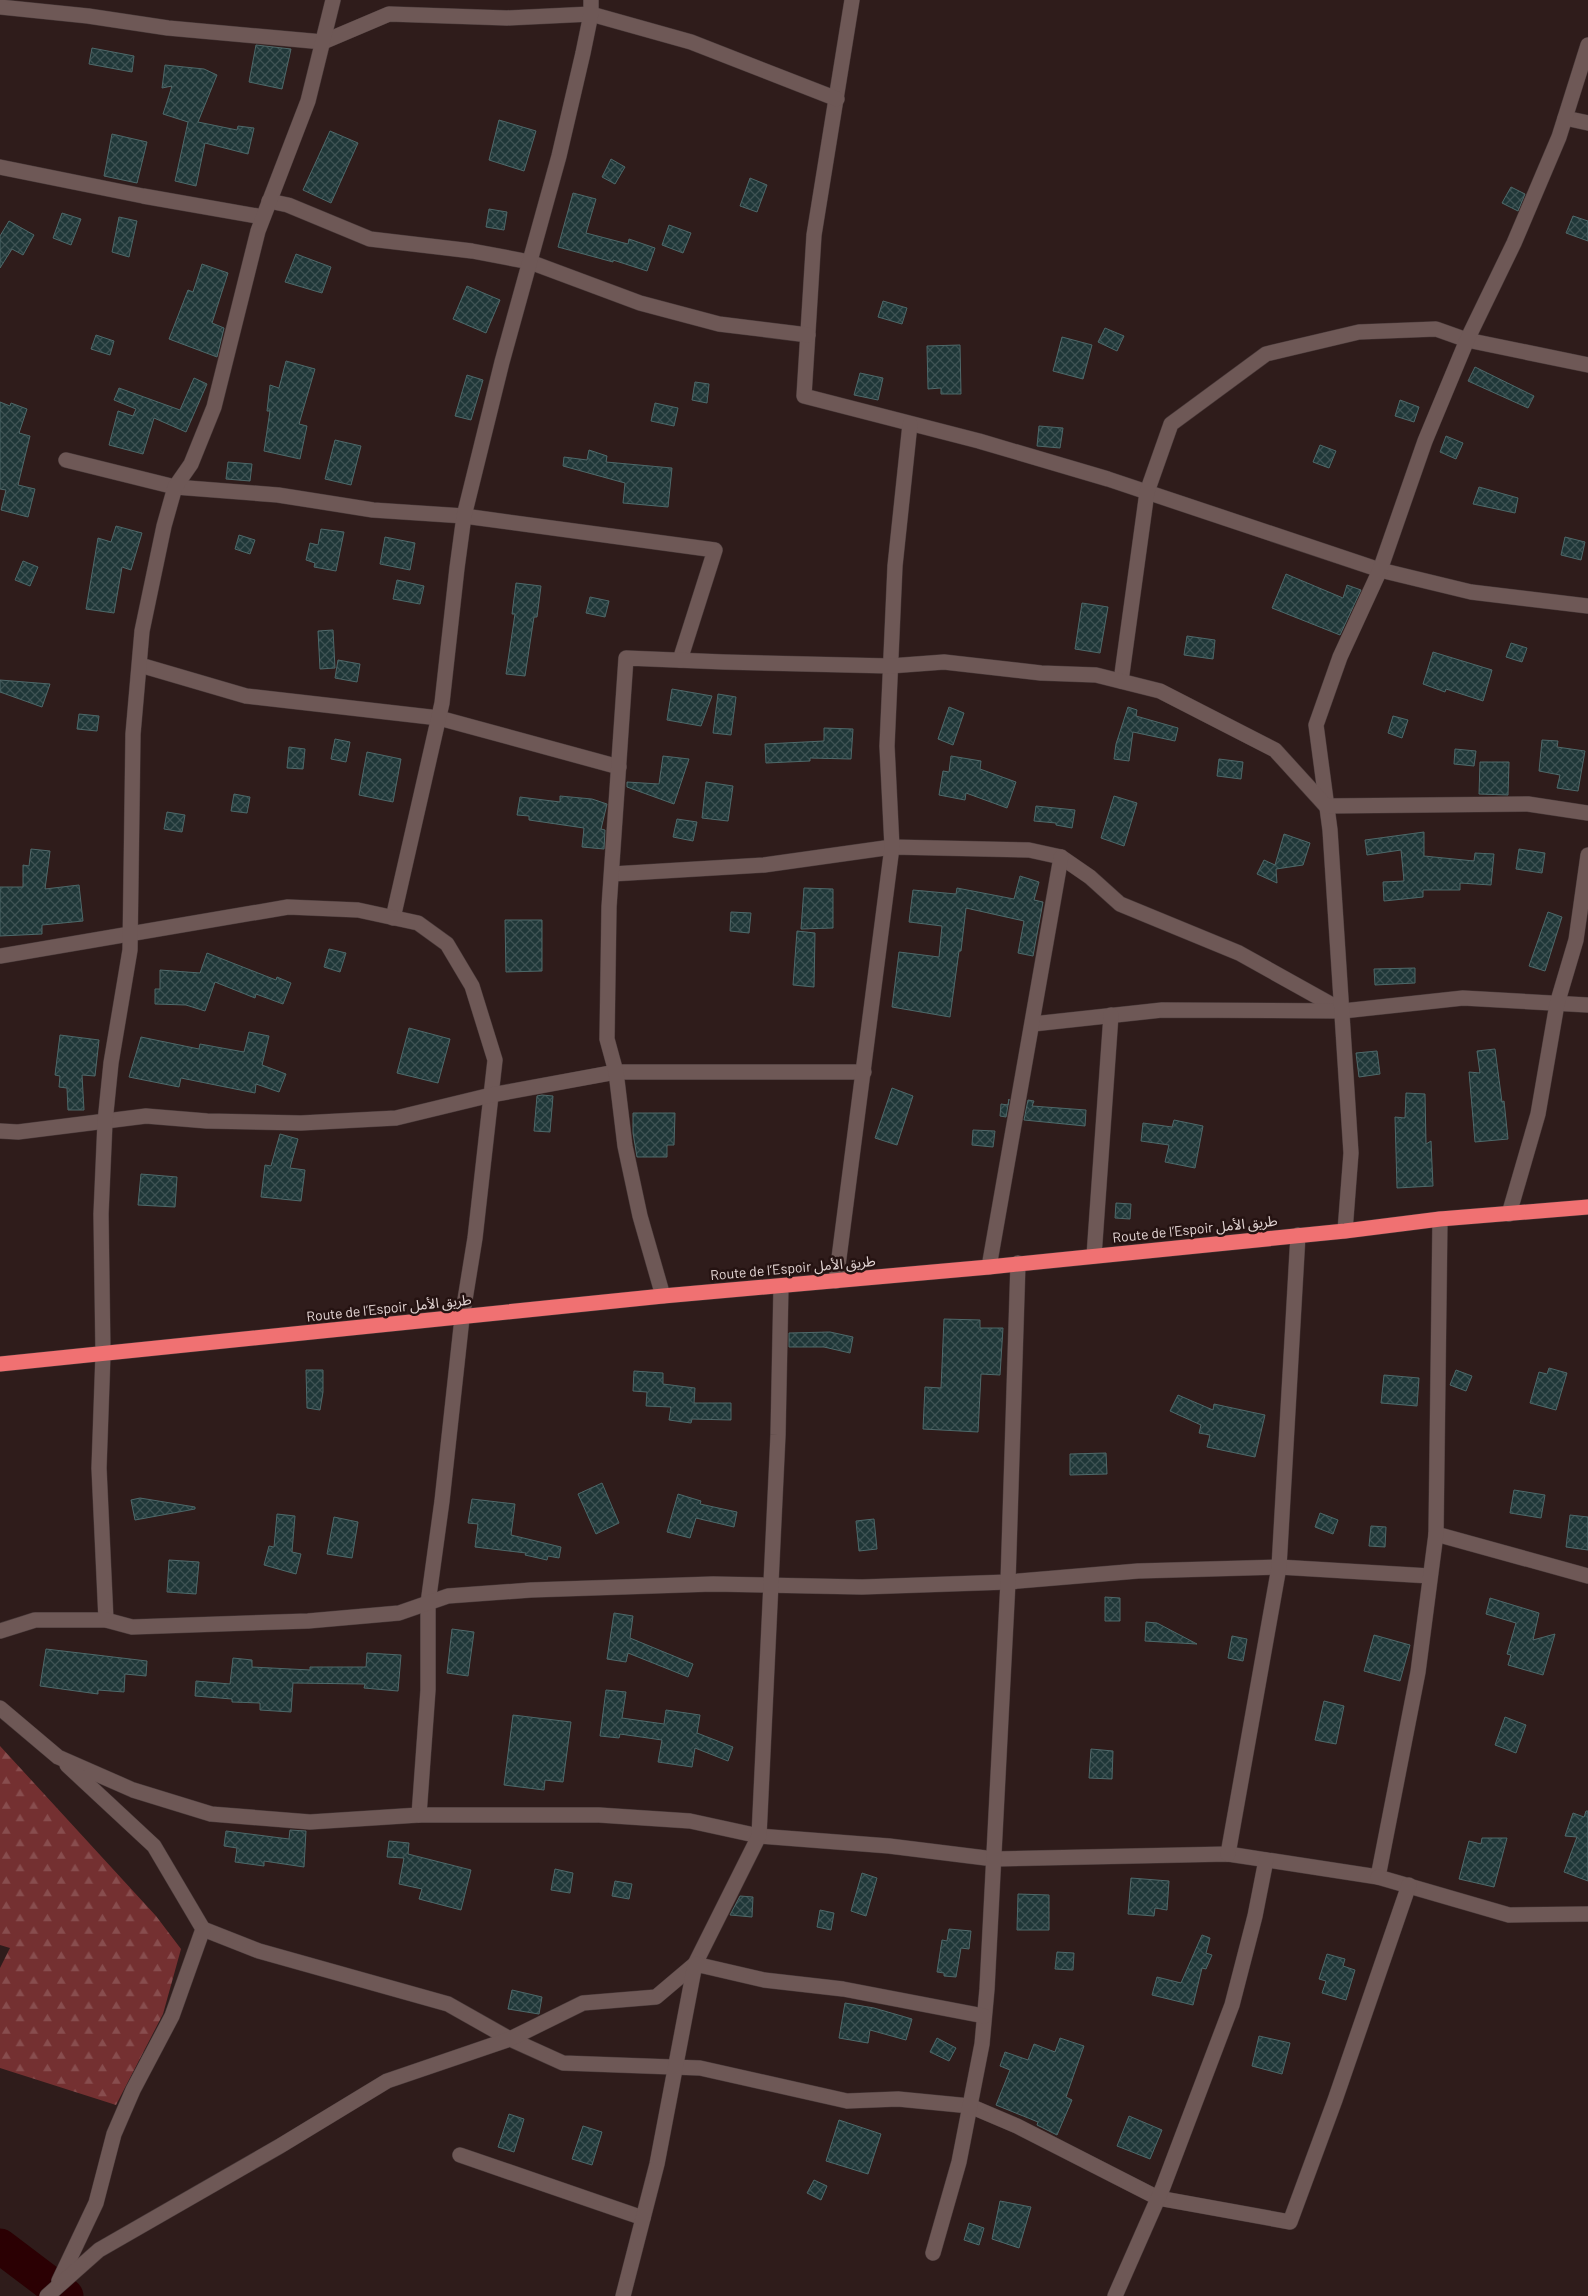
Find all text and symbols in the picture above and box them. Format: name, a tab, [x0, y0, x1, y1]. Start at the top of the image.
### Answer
street label: Route de l’Espoir طريق الأمل	[1112, 1211, 1278, 1248]
street label: Route de l’Espoir طريق الأمل	[710, 1252, 876, 1285]
street label: Route de l’Espoir طريق الأمل	[306, 1290, 472, 1327]

